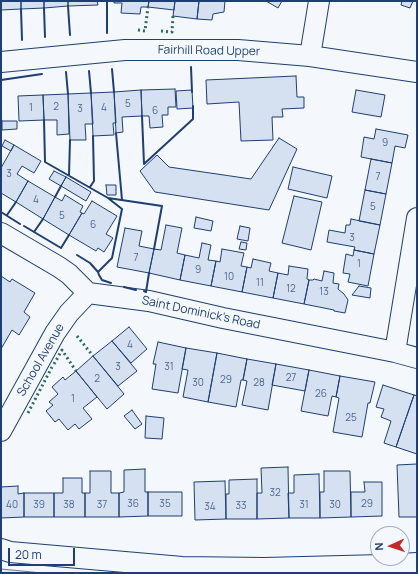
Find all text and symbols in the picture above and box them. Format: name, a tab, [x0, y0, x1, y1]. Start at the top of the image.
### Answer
street label: Fairhill Road Upper	[158, 43, 260, 59]
house number: 5	[125, 98, 131, 110]
house number: 2	[53, 101, 59, 113]
house number: 1	[29, 102, 33, 114]
house number: 4	[101, 102, 107, 114]
house number: 3	[77, 103, 83, 115]
house number: 6	[152, 105, 158, 117]
house number: 9	[382, 137, 388, 149]
house number: 3	[6, 168, 12, 180]
house number: 7	[375, 171, 381, 183]
house number: 4	[33, 194, 39, 206]
house number: 5	[370, 201, 376, 213]
house number: 5	[59, 210, 65, 222]
house number: 6	[90, 219, 96, 231]
house number: 3	[349, 232, 355, 244]
house number: 7	[133, 252, 139, 264]
house number: 1	[357, 258, 361, 270]
house number: 9	[195, 264, 201, 276]
house number: 10	[224, 271, 234, 283]
house number: 11	[256, 277, 264, 289]
house number: 12	[286, 283, 296, 295]
house number: 13	[319, 286, 329, 298]
street label: Saint Dominick's Road	[141, 293, 261, 333]
street label: School Avenue	[14, 321, 68, 399]
house number: 4	[127, 339, 133, 351]
house number: 3	[115, 361, 121, 373]
house number: 31	[164, 361, 174, 373]
house number: 27	[286, 372, 296, 384]
house number: 2	[94, 373, 100, 385]
house number: 29	[220, 374, 232, 386]
house number: 30	[192, 377, 204, 389]
house number: 28	[253, 377, 265, 389]
house number: 26	[315, 388, 327, 400]
house number: 1	[71, 393, 75, 405]
house number: 25	[345, 412, 357, 424]
house number: 32	[269, 487, 281, 499]
house number: 36	[127, 498, 139, 510]
house number: 35	[159, 498, 171, 510]
house number: 29	[361, 498, 373, 510]
house number: 40	[6, 499, 18, 511]
house number: 39	[33, 499, 45, 511]
house number: 38	[63, 499, 75, 511]
house number: 37	[97, 499, 107, 511]
house number: 31	[299, 499, 309, 511]
house number: 30	[329, 499, 341, 511]
house number: 33	[235, 500, 247, 512]
house number: 34	[204, 501, 216, 513]
north arrow	[370, 526, 410, 566]
scale bar	[10, 540, 77, 566]
text: N	[371, 542, 386, 551]
text: 20 m	[15, 546, 42, 563]

